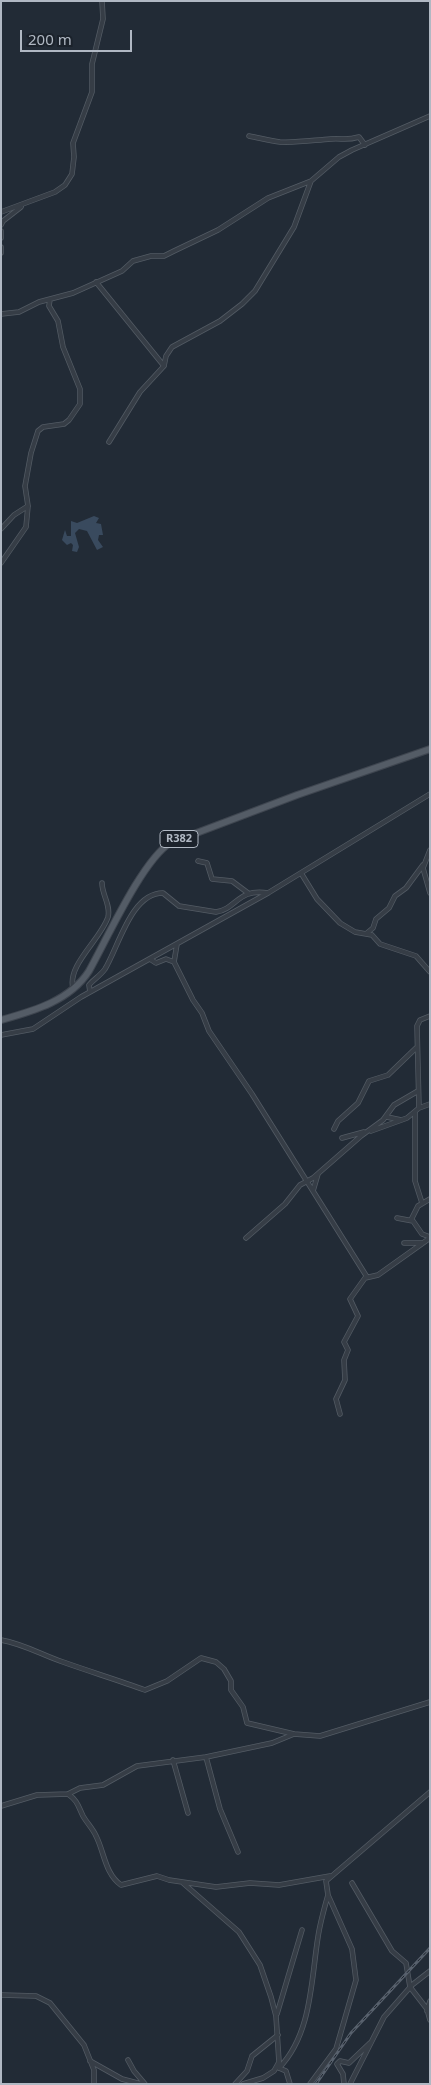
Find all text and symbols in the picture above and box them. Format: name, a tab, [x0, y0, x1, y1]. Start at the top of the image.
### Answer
scale bar	[22, 20, 135, 52]
text: 200 m	[28, 29, 72, 49]
road number: R382	[160, 831, 198, 848]

